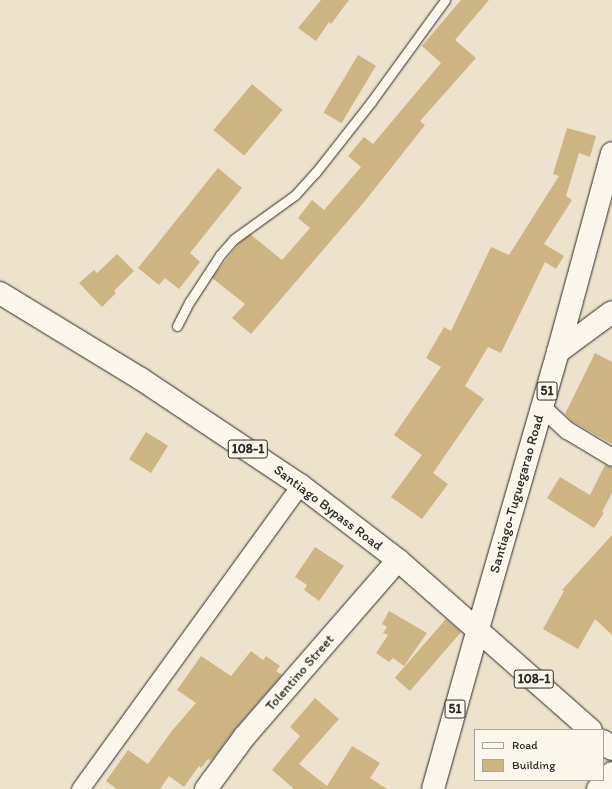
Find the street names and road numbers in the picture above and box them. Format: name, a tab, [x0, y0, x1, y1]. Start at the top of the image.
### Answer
road number: 51	[536, 380, 558, 402]
street label: Santiago-Tuguegarao Road	[486, 413, 548, 575]
road number: 108-1	[227, 438, 269, 460]
street label: Santiago Bypass Road	[270, 462, 386, 554]
street label: Tolentino Street	[262, 631, 338, 715]
road number: 108-1	[513, 668, 555, 690]
road number: 51	[444, 698, 466, 720]

